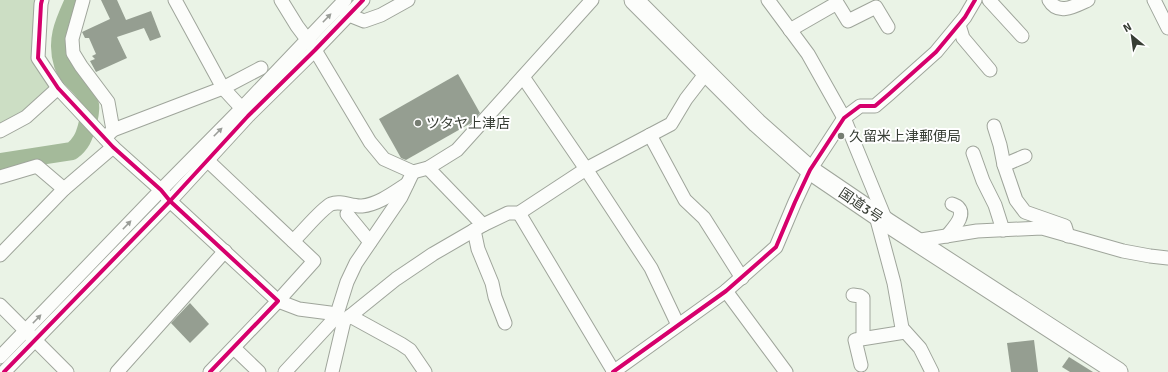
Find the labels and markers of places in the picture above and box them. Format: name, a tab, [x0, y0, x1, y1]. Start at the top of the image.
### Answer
place label: ツタヤ上津店	[426, 115, 510, 132]
marker: ツタヤ上津店	[413, 118, 423, 128]
place label: 久留米上津郵便局	[849, 128, 961, 145]
marker: 久留米上津郵便局	[836, 131, 846, 141]

